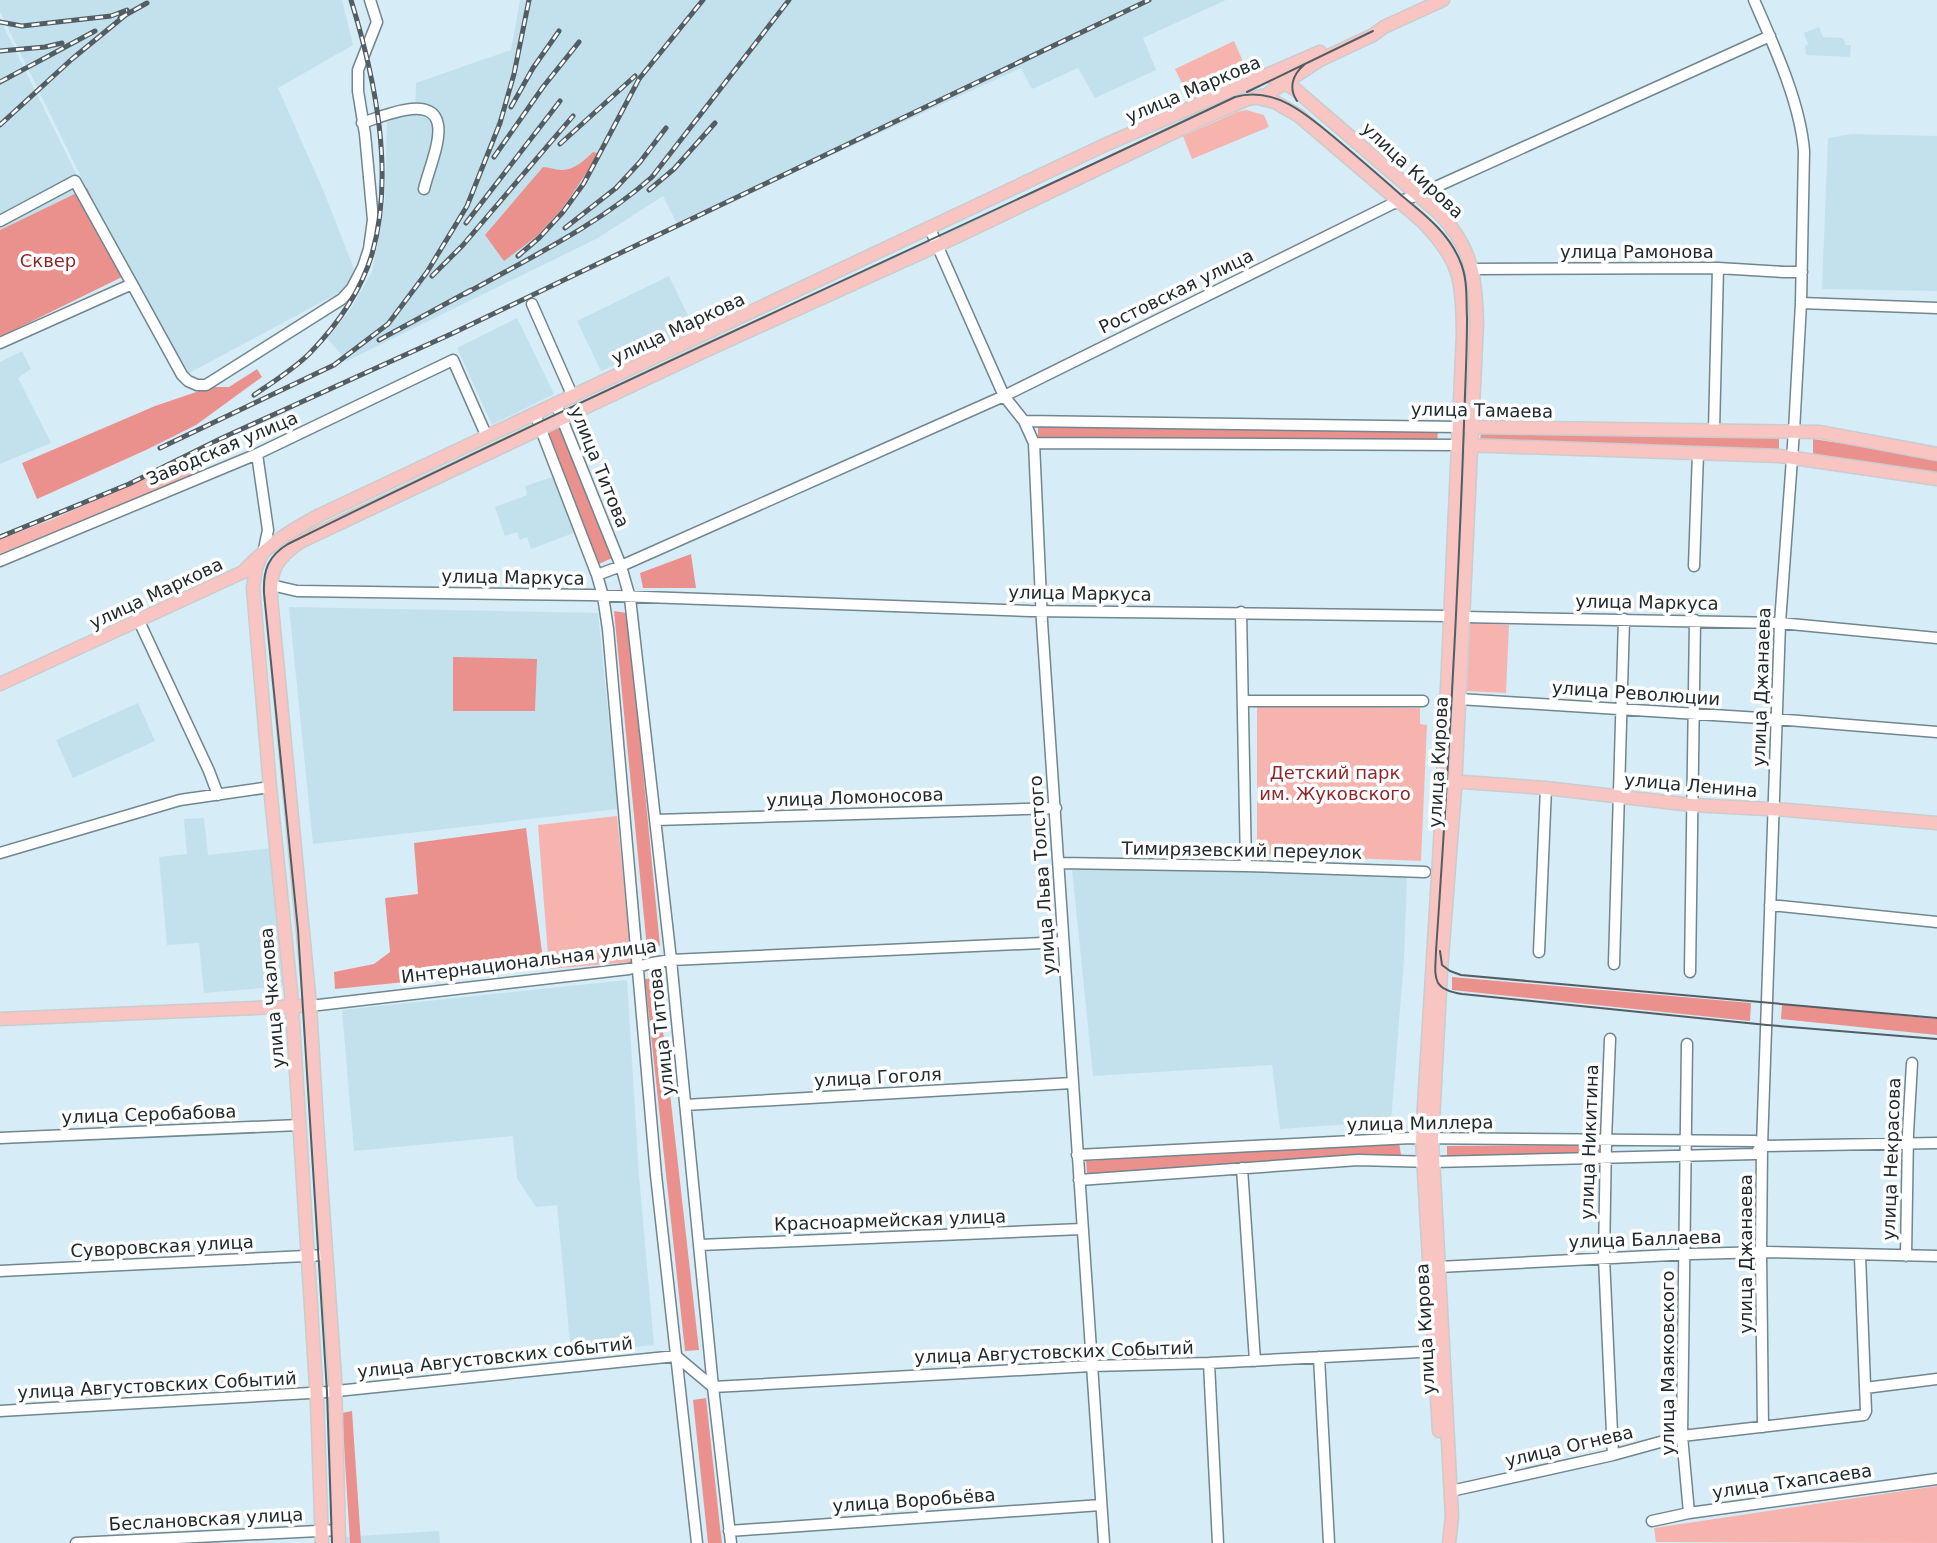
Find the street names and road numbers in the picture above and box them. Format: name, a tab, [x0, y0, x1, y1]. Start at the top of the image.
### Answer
street label: улица Маркова	[1122, 51, 1264, 127]
street label: улица Кирова	[1358, 118, 1468, 222]
street label: улица Рамонова	[1560, 241, 1714, 262]
street label: Ростовская улица	[1095, 244, 1257, 338]
street label: улица Маркова	[608, 288, 748, 368]
street label: улица Тамаева	[1411, 398, 1553, 422]
street label: улица Титова	[566, 403, 634, 531]
street label: Заводская улица	[143, 407, 301, 489]
street label: улица Маркова	[86, 553, 226, 633]
street label: улица Маркуса	[441, 565, 585, 589]
street label: улица Маркуса	[1008, 581, 1152, 605]
street label: улица Маркуса	[1575, 590, 1719, 614]
street label: улица Джанаева	[1748, 607, 1774, 767]
street label: улица Революции	[1551, 677, 1721, 709]
street label: улица Кирова	[1424, 696, 1452, 828]
street label: улица Ленина	[1623, 769, 1759, 801]
street label: улица Льва Толстого	[1025, 775, 1059, 975]
street label: улица Ломоносова	[766, 783, 944, 811]
street label: Тимирязевский переулок	[1120, 837, 1363, 863]
street label: улица Чкалова	[255, 927, 289, 1069]
street label: Интернациональная улица	[400, 935, 658, 987]
street label: улица Титова	[644, 967, 678, 1097]
street label: улица Гоголя	[814, 1063, 942, 1091]
street label: улица Никитина	[1576, 1064, 1602, 1220]
street label: улица Некрасова	[1878, 1077, 1904, 1241]
street label: улица Серобабова	[61, 1100, 237, 1128]
street label: улица Миллера	[1347, 1111, 1493, 1135]
street label: улица Джанаева	[1735, 1174, 1756, 1334]
street label: Красноармейская улица	[774, 1205, 1006, 1235]
street label: улица Баллаева	[1568, 1226, 1722, 1252]
street label: Суворовская улица	[70, 1231, 254, 1261]
street label: улица Кирова	[1411, 1263, 1439, 1395]
street label: улица Маяковского	[1657, 1271, 1678, 1456]
street label: улица Августовских событий	[356, 1332, 634, 1382]
street label: улица Августовских Событий	[914, 1337, 1194, 1367]
street label: улица Августовских Событий	[17, 1367, 297, 1403]
street label: улица Огнева	[1503, 1421, 1635, 1471]
street label: улица Тхапсаева	[1711, 1459, 1873, 1503]
street label: улица Воробьёва	[832, 1484, 996, 1516]
street label: Беслановская улица	[108, 1503, 304, 1535]

